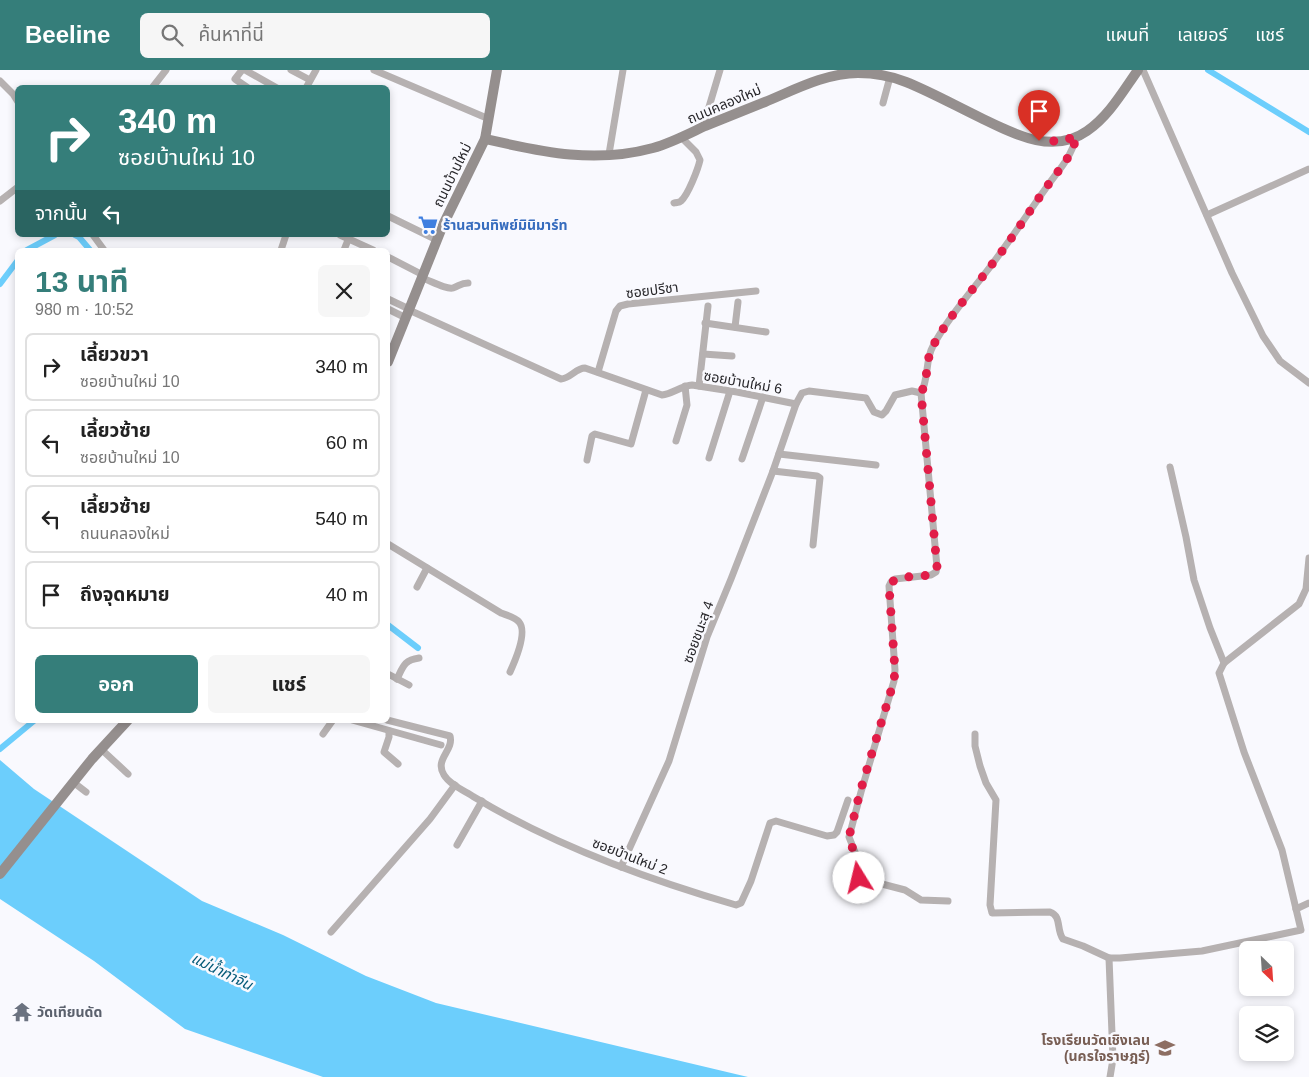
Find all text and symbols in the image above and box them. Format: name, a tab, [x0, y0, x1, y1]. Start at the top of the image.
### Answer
search box	[140, 13, 490, 58]
text: Beeline	[25, 21, 110, 48]
icon: search	[158, 21, 186, 49]
text: ค้นหาที่นี่	[198, 24, 264, 45]
text: แผนที่	[1105, 25, 1149, 45]
text: เลเยอร์	[1177, 25, 1227, 45]
text: แชร์	[1255, 25, 1284, 45]
street label: ถนนคลองใหม่	[685, 81, 763, 127]
pin	[1018, 90, 1060, 141]
icon: arrive	[1025, 97, 1053, 125]
text: 340 m	[118, 101, 217, 140]
icon: right	[35, 105, 100, 170]
street label: ถนนบ้านใหม่	[430, 140, 474, 210]
text: ซอยบ้านใหม่ 10	[118, 145, 255, 170]
icon: left	[98, 200, 126, 228]
text: จากนั้น	[35, 203, 88, 224]
supermarket icon: ร้านสวนทิพย์มินิมาร์ท	[417, 214, 439, 236]
place label: ร้านสวนทิพย์มินิมาร์ท	[443, 217, 567, 233]
text: 13 นาที	[35, 265, 128, 298]
button: close	[318, 265, 370, 317]
street label: ซอยปรีชา	[625, 279, 679, 301]
text: 980 m · 10:52	[35, 301, 134, 318]
text: เลี้ยวขวา	[80, 344, 149, 365]
icon: right	[37, 353, 65, 381]
text: 340 m	[315, 356, 368, 377]
street label: ซอยบ้านใหม่ 6	[703, 367, 784, 397]
text: ซอยบ้านใหม่ 10	[80, 373, 180, 390]
text: เลี้ยวซ้าย	[80, 420, 151, 441]
icon: left	[37, 429, 65, 457]
text: 60 m	[326, 432, 368, 453]
text: ซอยบ้านใหม่ 10	[80, 449, 180, 466]
text: เลี้ยวซ้าย	[80, 496, 151, 517]
icon: left	[37, 505, 65, 533]
text: 540 m	[315, 508, 368, 529]
text: ถนนคลองใหม่	[80, 525, 170, 542]
icon: arrive	[37, 581, 65, 609]
text: ถึงจุดหมาย	[80, 584, 170, 605]
text: 40 m	[326, 584, 368, 605]
street label: ซอยชนะสุ 4	[679, 599, 718, 666]
button: ออก	[35, 655, 198, 713]
button: แชร์	[208, 655, 370, 713]
street label: ซอยบ้านใหม่ 2	[590, 834, 670, 878]
position arrow	[832, 851, 884, 903]
north arrow	[1239, 941, 1294, 996]
map controls	[1239, 941, 1294, 1061]
water label: แม่น้ำท่าจีน	[189, 947, 257, 993]
temple icon: วัดเทียนดัด	[11, 1001, 33, 1023]
place label: วัดเทียนดัด	[37, 1004, 102, 1020]
button: layers	[1239, 1006, 1294, 1061]
place label: โรงเรียนวัดเชิงเลน (นครใจราษฎร์)	[1041, 1032, 1150, 1064]
school or university icon: โรงเรียนวัดเชิงเลน (นครใจราษฎร์)	[1154, 1037, 1176, 1059]

